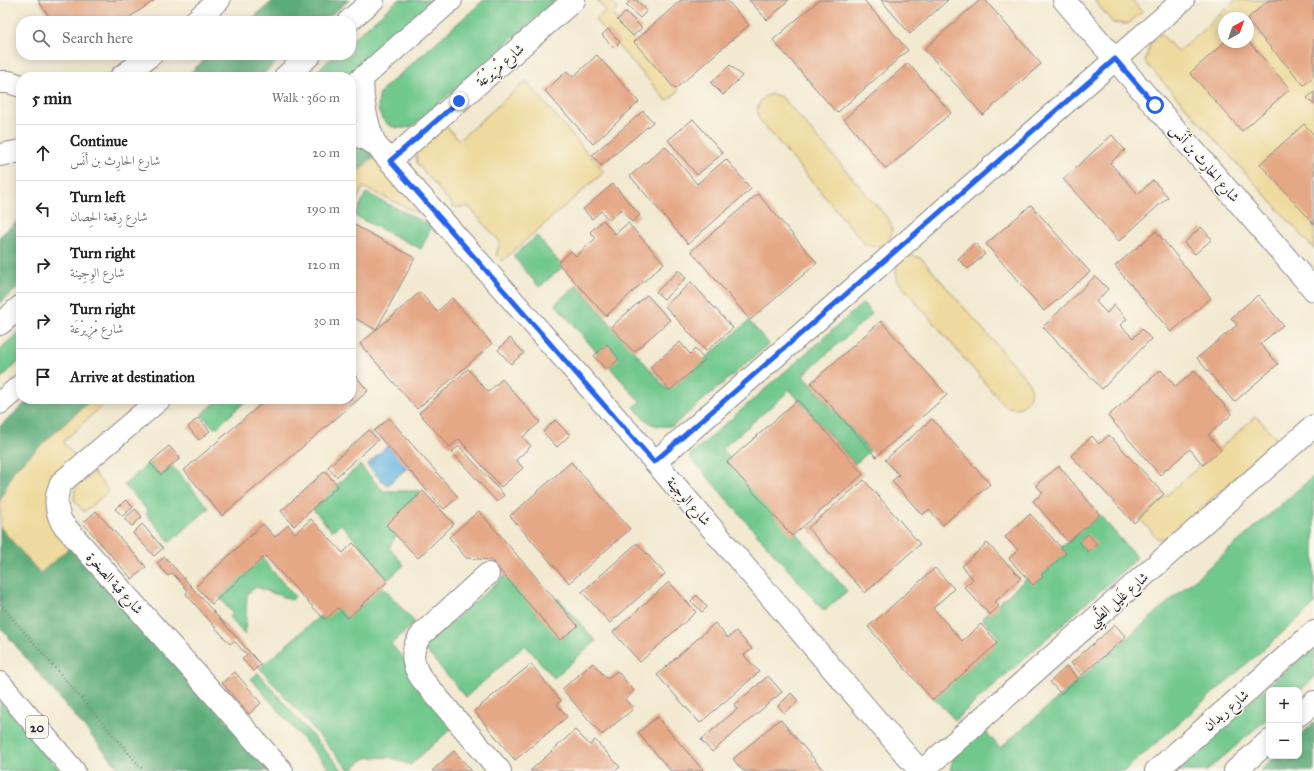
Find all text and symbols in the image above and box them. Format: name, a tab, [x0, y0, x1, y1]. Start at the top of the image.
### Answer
north arrow	[1218, 12, 1254, 48]
search box	[16, 16, 356, 60]
icon: search	[30, 27, 52, 49]
text: Search here	[62, 29, 133, 47]
street label: شارع مْزِيرْعَة	[472, 39, 530, 93]
text: 5 min	[32, 88, 72, 109]
text: Walk · 360 m	[272, 90, 340, 106]
route end	[450, 92, 468, 110]
route start	[1146, 96, 1164, 114]
street label: شارع الحارِث بن أنَس	[1164, 120, 1244, 208]
text: Continue	[70, 132, 128, 150]
icon: ahead	[32, 142, 54, 164]
text: 20 m	[312, 145, 340, 161]
text: شارع الحارِث بن أنَس	[70, 153, 160, 169]
text: Turn left	[70, 188, 126, 206]
icon: left	[32, 198, 54, 220]
text: 190 m	[307, 201, 340, 217]
text: شارع رِقعة الحِصان	[70, 209, 148, 225]
text: Turn right	[70, 244, 135, 262]
icon: right	[32, 254, 54, 276]
text: 120 m	[307, 257, 340, 273]
text: شارع الوِجِينة	[70, 265, 125, 281]
text: Turn right	[70, 300, 135, 318]
icon: right	[32, 310, 54, 332]
text: 30 m	[314, 313, 340, 329]
text: شارع مْزِيرْعَة	[70, 321, 123, 337]
icon: arrive	[32, 366, 54, 388]
text: Arrive at destination	[70, 368, 195, 386]
street label: شارع الوِجِينة	[661, 474, 714, 531]
street label: شارع قبة الصخرة	[80, 549, 147, 620]
street label: شارع غَلِيل الطَّيِي	[1082, 566, 1156, 634]
street label: شارع ربدان	[1200, 686, 1254, 737]
map controls	[1266, 687, 1302, 759]
button: +	[1266, 687, 1302, 723]
road number: 20	[26, 716, 48, 738]
button: −	[1266, 723, 1302, 759]

